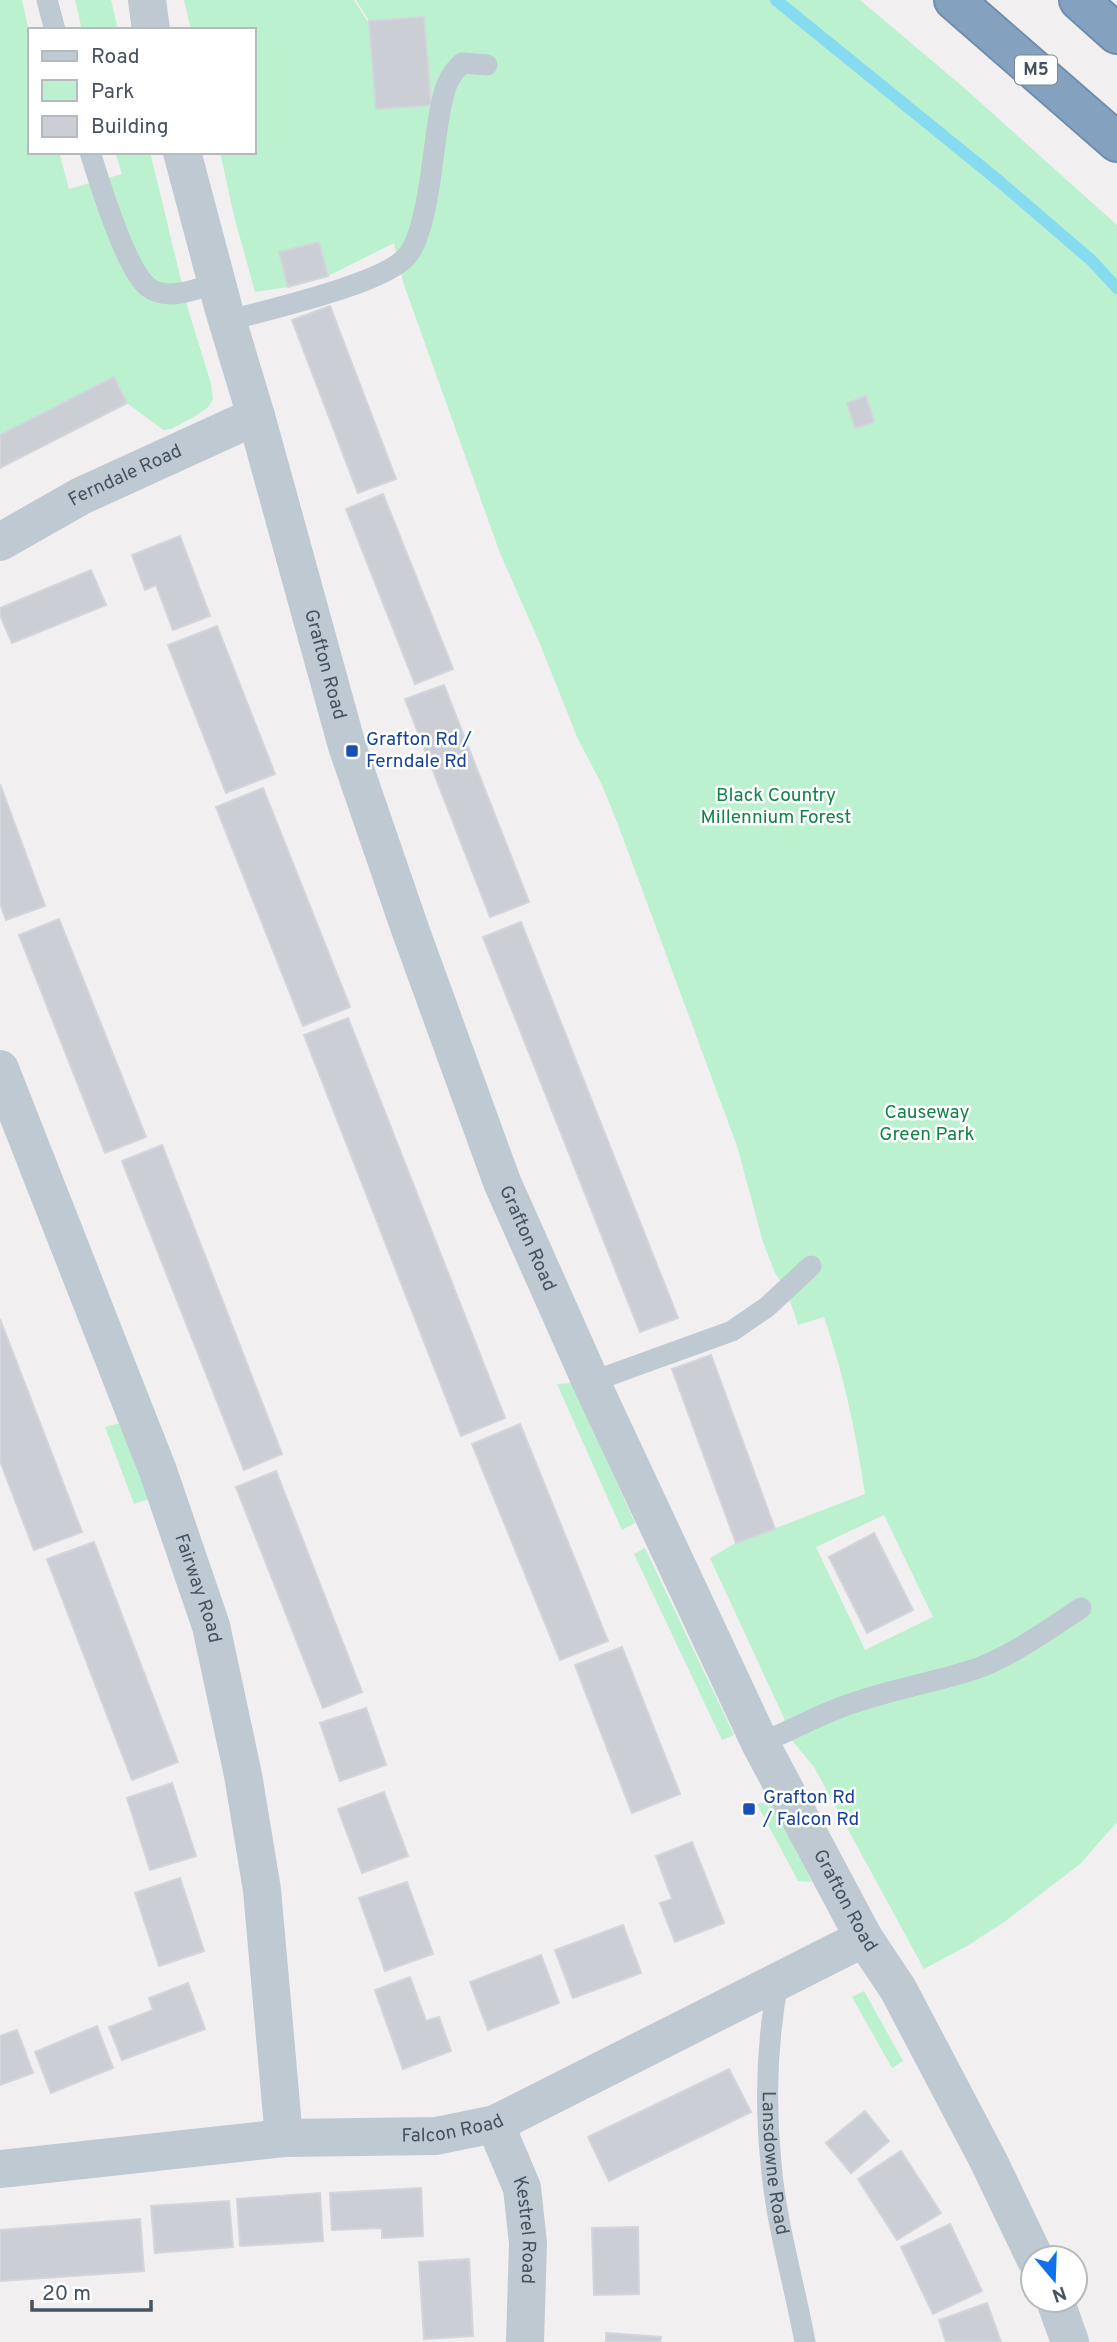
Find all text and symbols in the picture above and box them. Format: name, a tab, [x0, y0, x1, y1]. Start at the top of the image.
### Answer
legend	[28, 28, 256, 154]
text: Road	[91, 44, 140, 71]
road number: M5	[1015, 56, 1057, 84]
text: Park	[91, 79, 134, 106]
text: Building	[91, 114, 169, 141]
street label: Ferndale Road	[64, 439, 186, 513]
street label: Grafton Road	[298, 607, 351, 722]
place label: Grafton Rd / Ferndale Rd	[366, 728, 472, 774]
marker: Grafton Rd / Ferndale Rd	[344, 743, 360, 759]
park label: Black Country Millennium Forest	[701, 784, 851, 830]
park label: Causeway Green Park	[879, 1101, 975, 1147]
street label: Grafton Road	[493, 1182, 561, 1295]
street label: Fairway Road	[168, 1531, 226, 1645]
place label: Grafton Rd / Falcon Rd	[762, 1786, 859, 1832]
marker: Grafton Rd / Falcon Rd	[741, 1801, 757, 1817]
street label: Grafton Road	[807, 1846, 882, 1957]
street label: Lansdowne Road	[756, 2091, 794, 2237]
street label: Falcon Road	[401, 2109, 508, 2148]
street label: Kestrel Road	[507, 2173, 540, 2285]
north arrow	[1019, 2244, 1089, 2314]
scale bar	[32, 2268, 150, 2312]
text: N	[1049, 2280, 1069, 2307]
text: 20 m	[42, 2281, 91, 2308]

